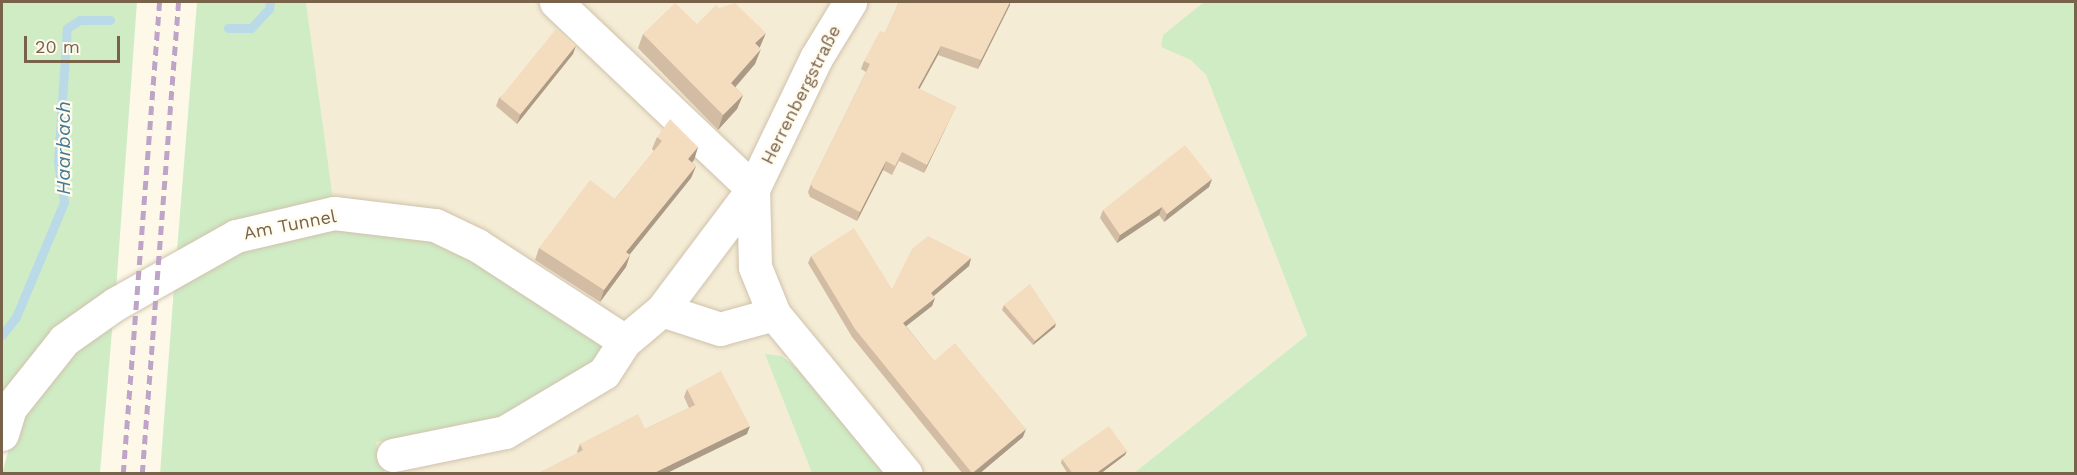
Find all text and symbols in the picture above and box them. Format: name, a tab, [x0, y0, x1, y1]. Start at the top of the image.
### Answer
street label: Herrenbergstraße	[757, 22, 845, 168]
scale bar	[27, 24, 123, 62]
text: 20 m	[35, 36, 80, 57]
water label: Haarbach	[51, 101, 75, 195]
street label: Am Tunnel	[242, 205, 338, 245]

